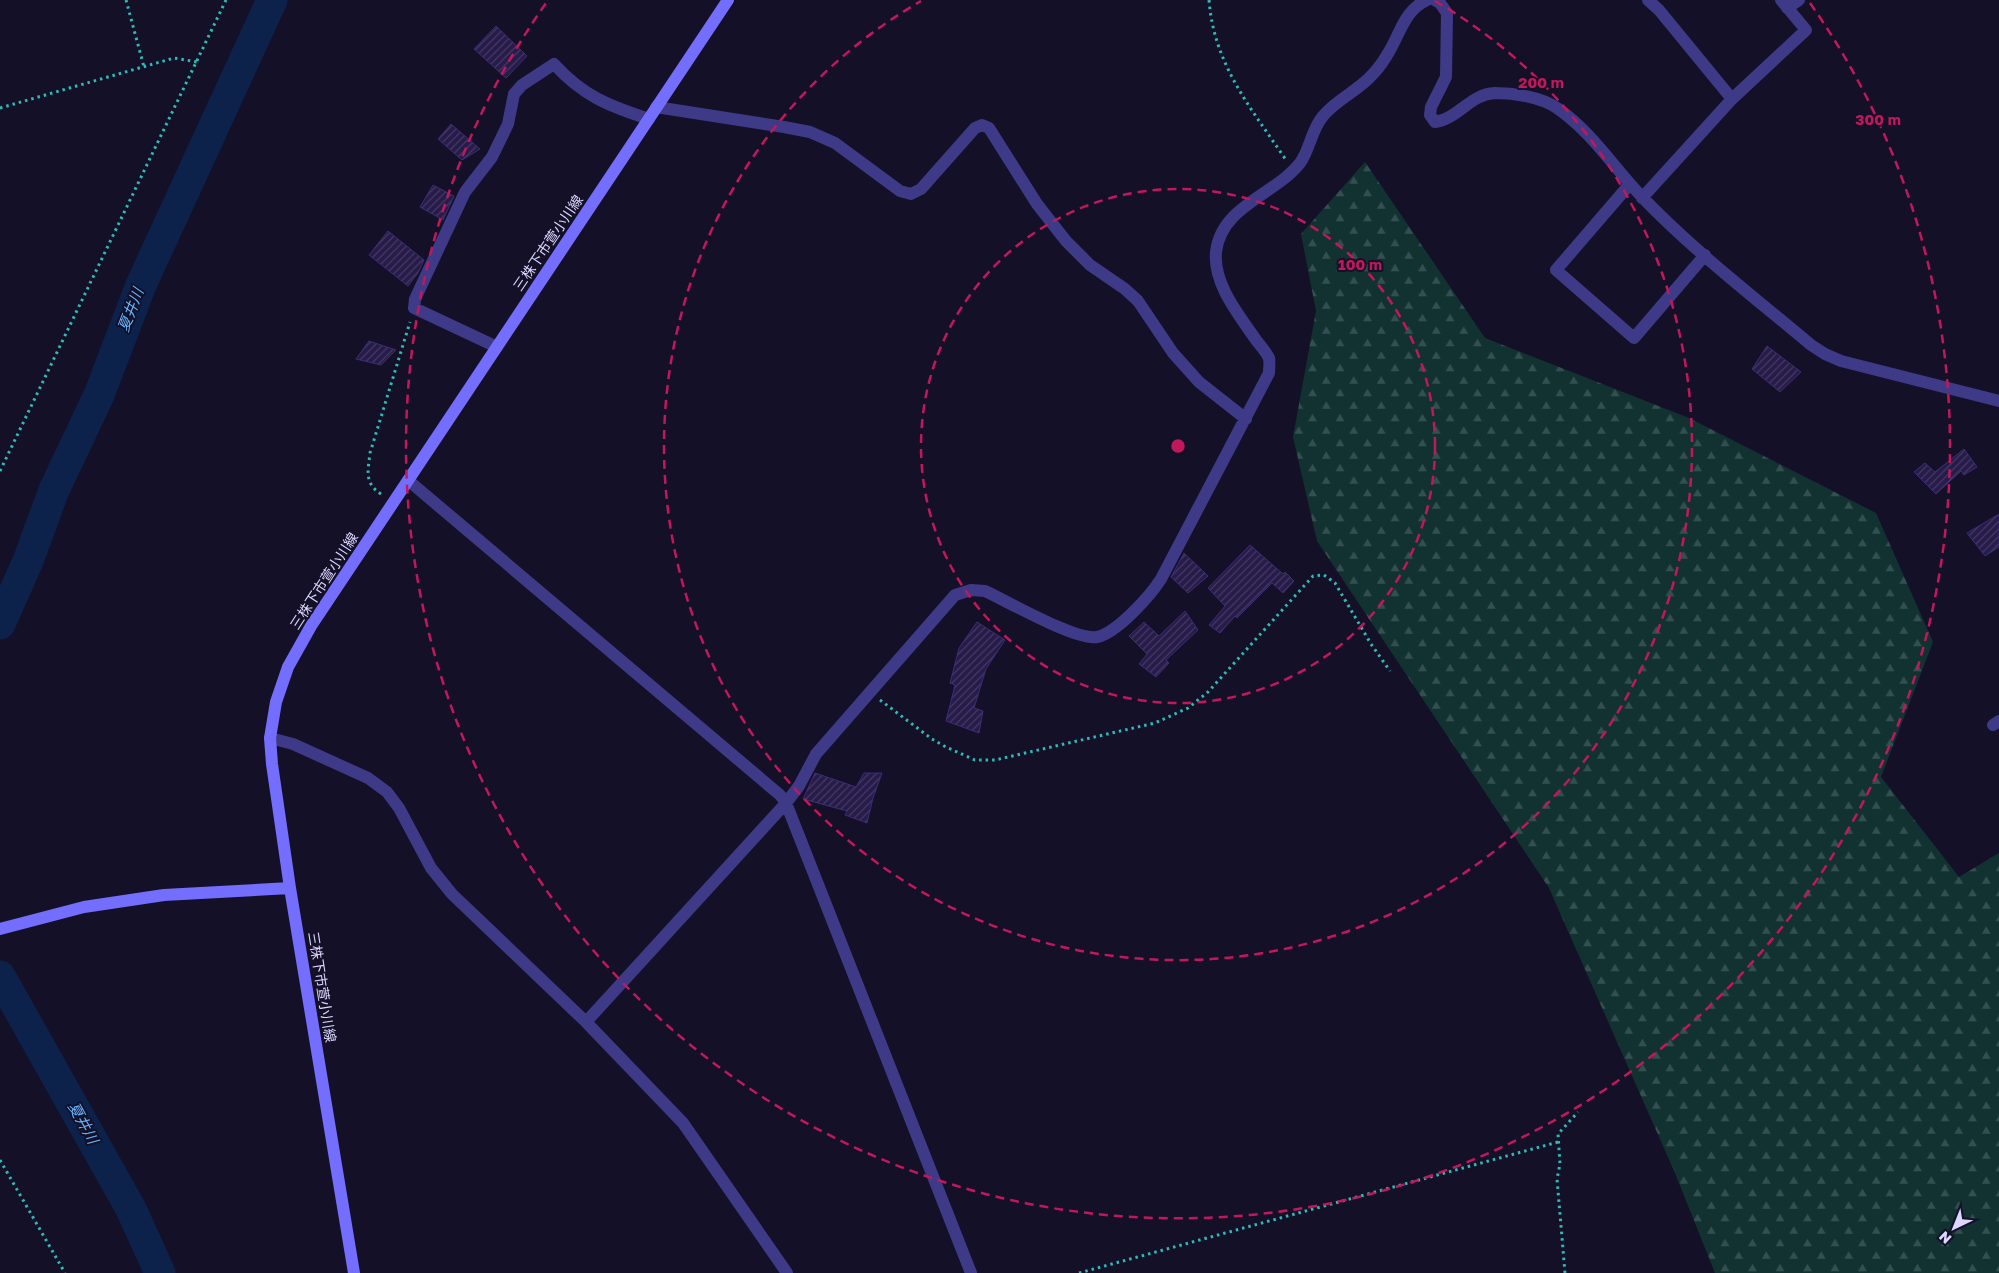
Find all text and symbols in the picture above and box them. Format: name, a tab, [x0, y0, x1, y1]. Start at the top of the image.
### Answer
text: 200 m	[1518, 73, 1564, 91]
text: 300 m	[1855, 110, 1901, 128]
street label: 三株下市萱小川線	[509, 192, 586, 294]
text: 100 m	[1338, 255, 1382, 273]
water label: 夏井川	[114, 284, 147, 334]
centre of rings	[1169, 437, 1187, 455]
street label: 三株下市萱小川線	[286, 529, 361, 632]
street label: 三株下市萱小川線	[305, 930, 340, 1044]
water label: 夏井川	[65, 1098, 104, 1148]
north arrow	[1929, 1203, 1979, 1253]
text: N	[1935, 1228, 1954, 1248]

